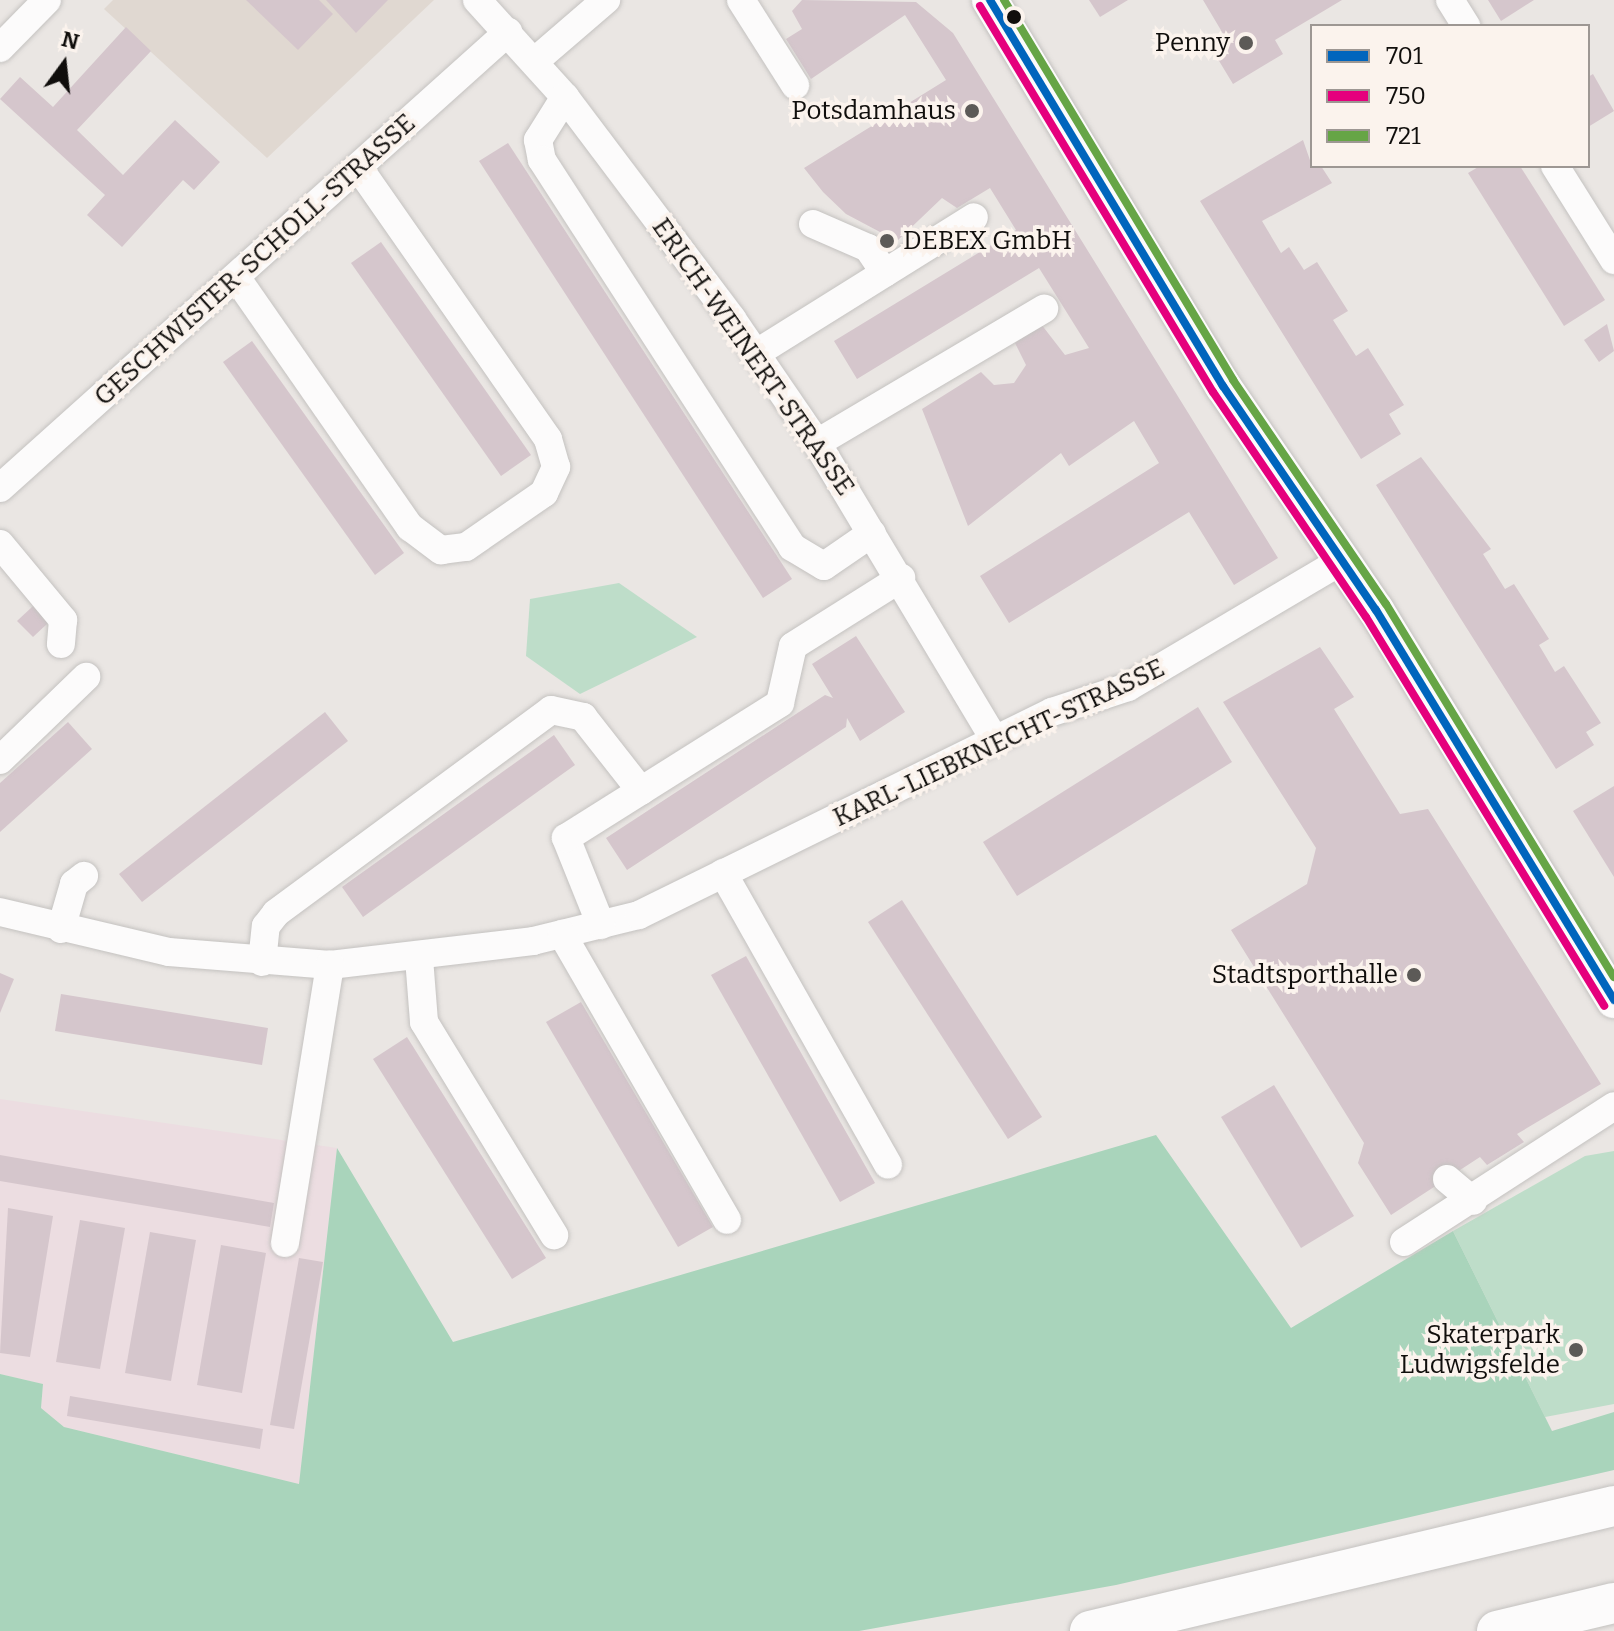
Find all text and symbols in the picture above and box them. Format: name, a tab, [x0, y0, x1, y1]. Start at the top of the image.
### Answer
unlabelled marker	[1006, 9, 1022, 25]
north arrow	[24, 24, 104, 104]
legend	[1310, 24, 1590, 168]
text: N	[59, 25, 82, 56]
place label: Penny	[1155, 27, 1230, 59]
marker: Penny	[1237, 34, 1255, 52]
text: 701	[1386, 42, 1423, 70]
text: 750	[1386, 82, 1426, 110]
place label: Potsdamhaus	[791, 95, 956, 127]
marker: Potsdamhaus	[963, 102, 981, 120]
street label: GESCHWISTER-SCHOLL-STRASSE	[88, 108, 422, 412]
text: 721	[1386, 122, 1421, 150]
street label: ERICH-WEINERT-STRASSE	[645, 212, 861, 502]
place label: DEBEX GmbH	[903, 225, 1072, 257]
marker: DEBEX GmbH	[878, 232, 896, 250]
street label: KARL-LIEBKNECHT-STRASSE	[828, 652, 1170, 834]
place label: Stadtsporthalle	[1212, 959, 1398, 991]
marker: Stadtsporthalle	[1405, 966, 1423, 984]
place label: Skaterpark Ludwigsfelde	[1400, 1319, 1560, 1380]
marker: Skaterpark Ludwigsfelde	[1567, 1341, 1585, 1359]

